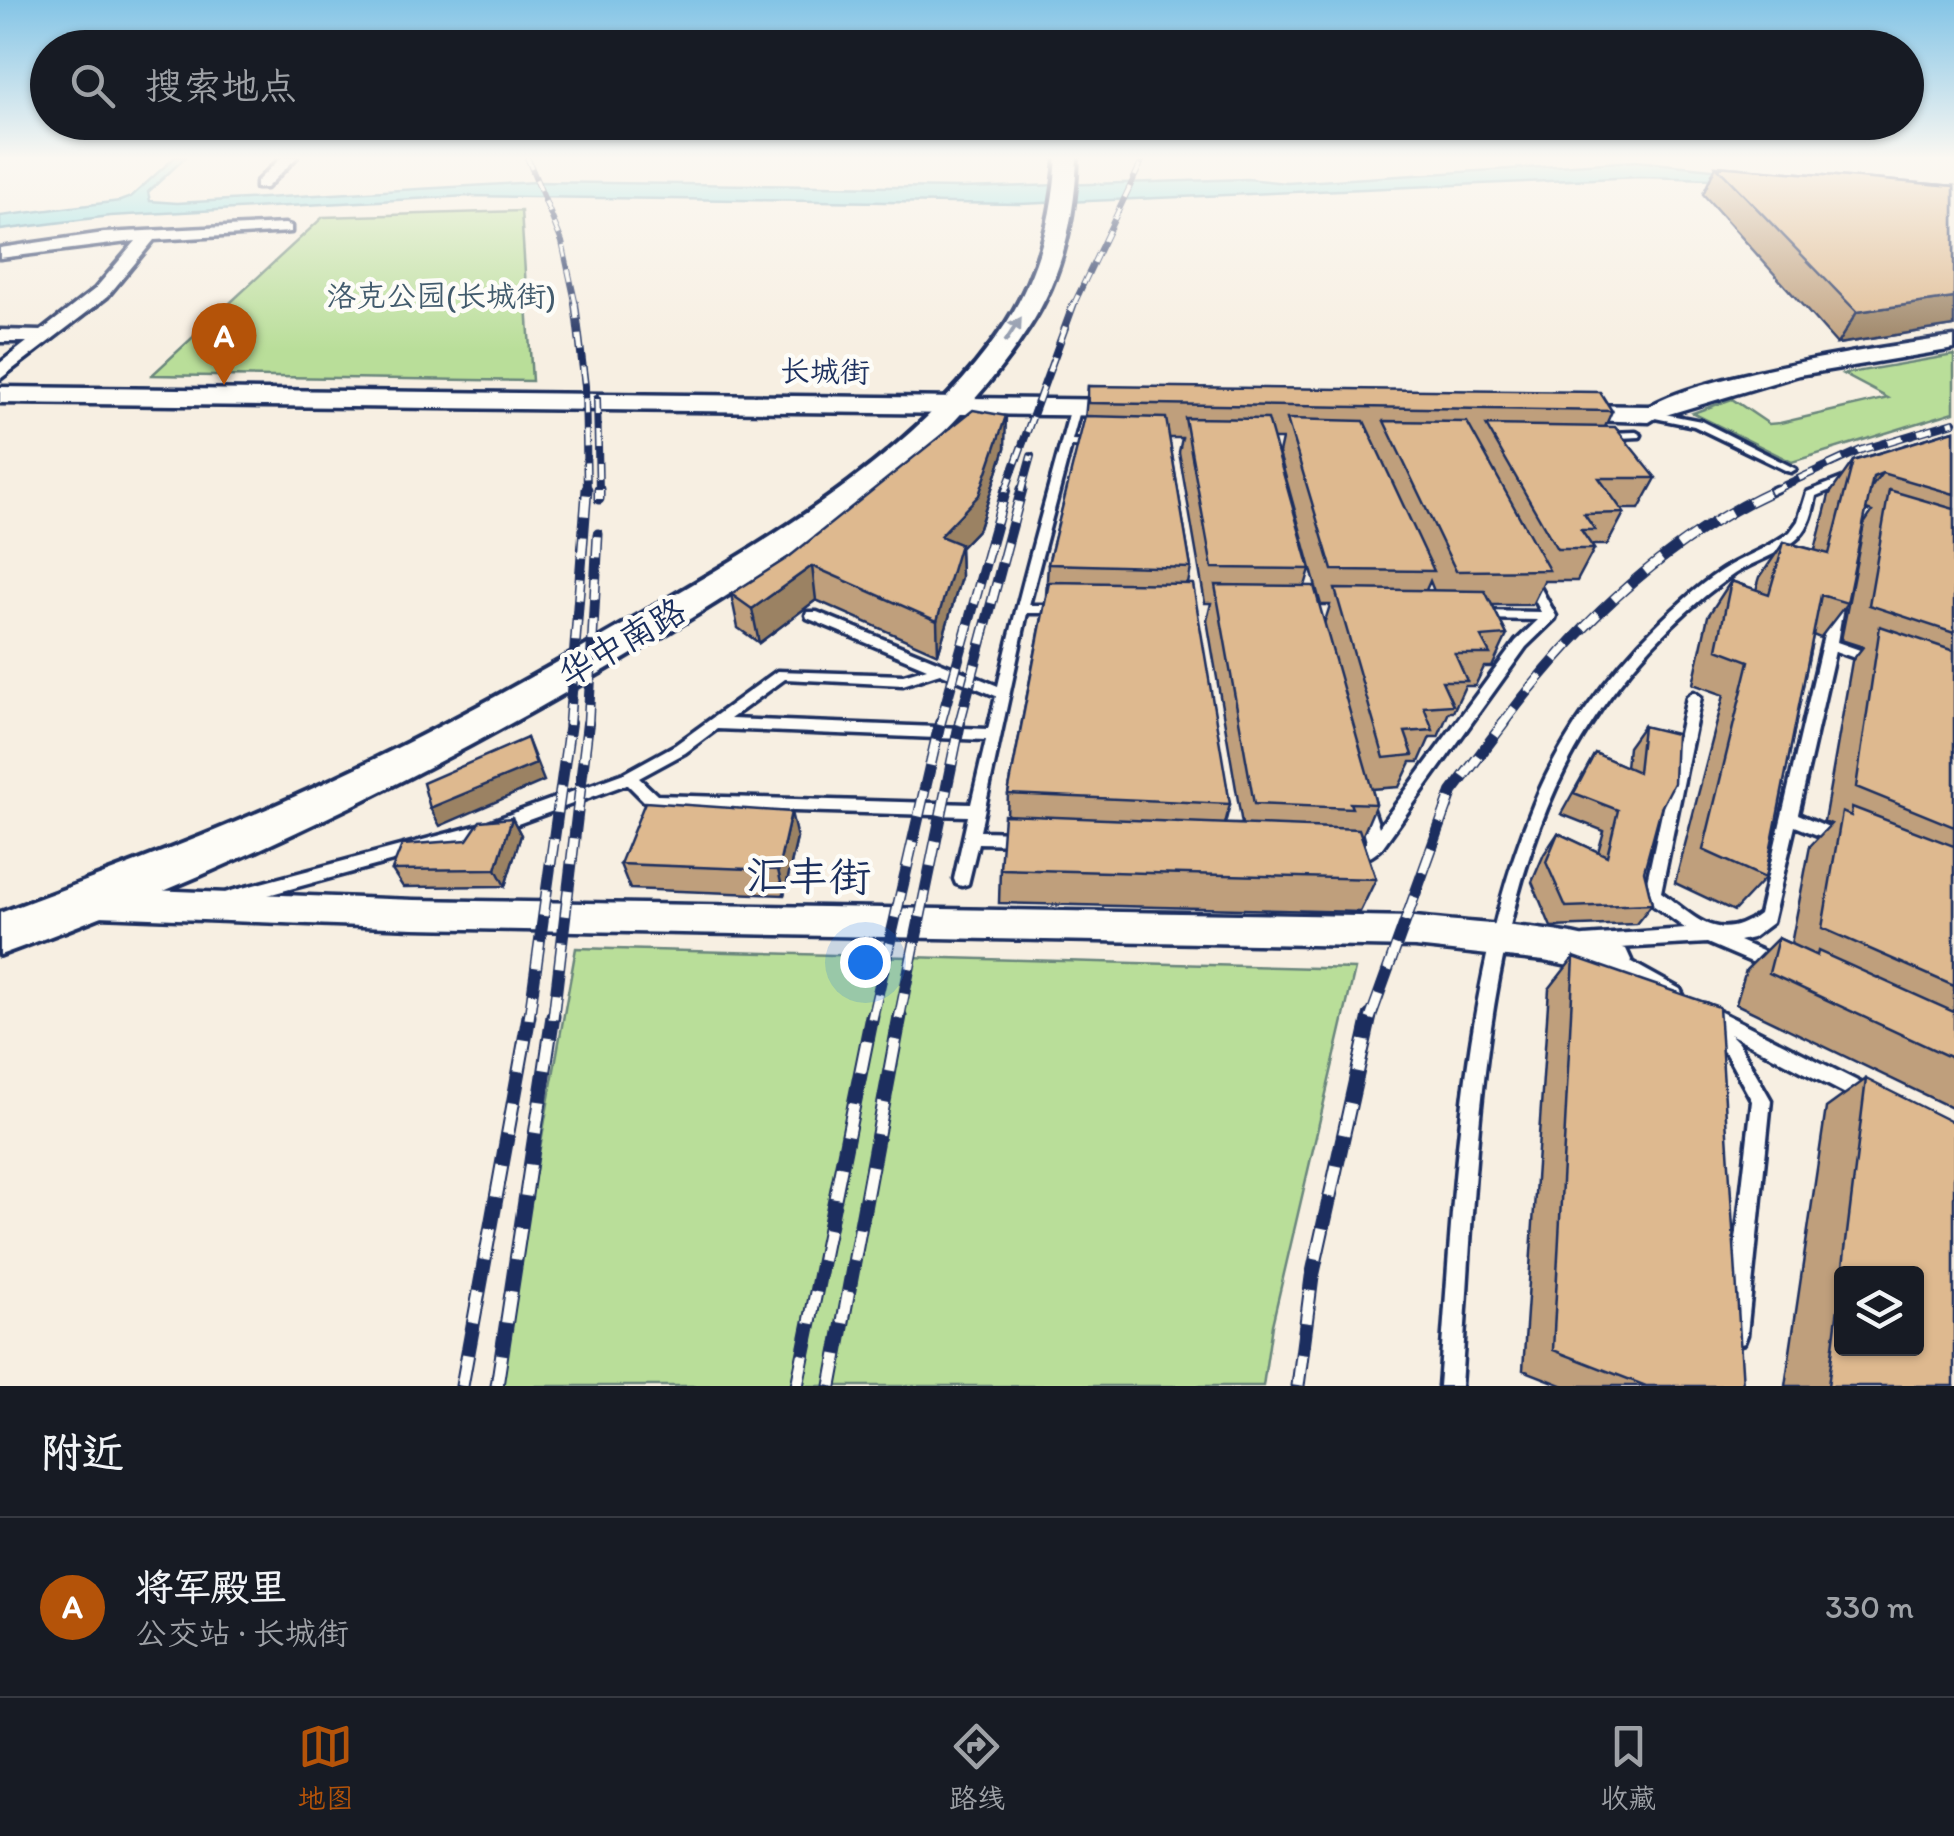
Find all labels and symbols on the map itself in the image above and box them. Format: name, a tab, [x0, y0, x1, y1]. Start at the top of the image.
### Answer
park label: 洛克公园(长城街)	[326, 277, 556, 314]
pin: A	[192, 302, 256, 385]
one-way arrow	[1004, 317, 1022, 344]
street label: 长城街	[780, 352, 870, 390]
street label: 华中南路	[551, 589, 693, 695]
street label: 汇丰街	[745, 849, 871, 903]
your location	[840, 937, 891, 988]

